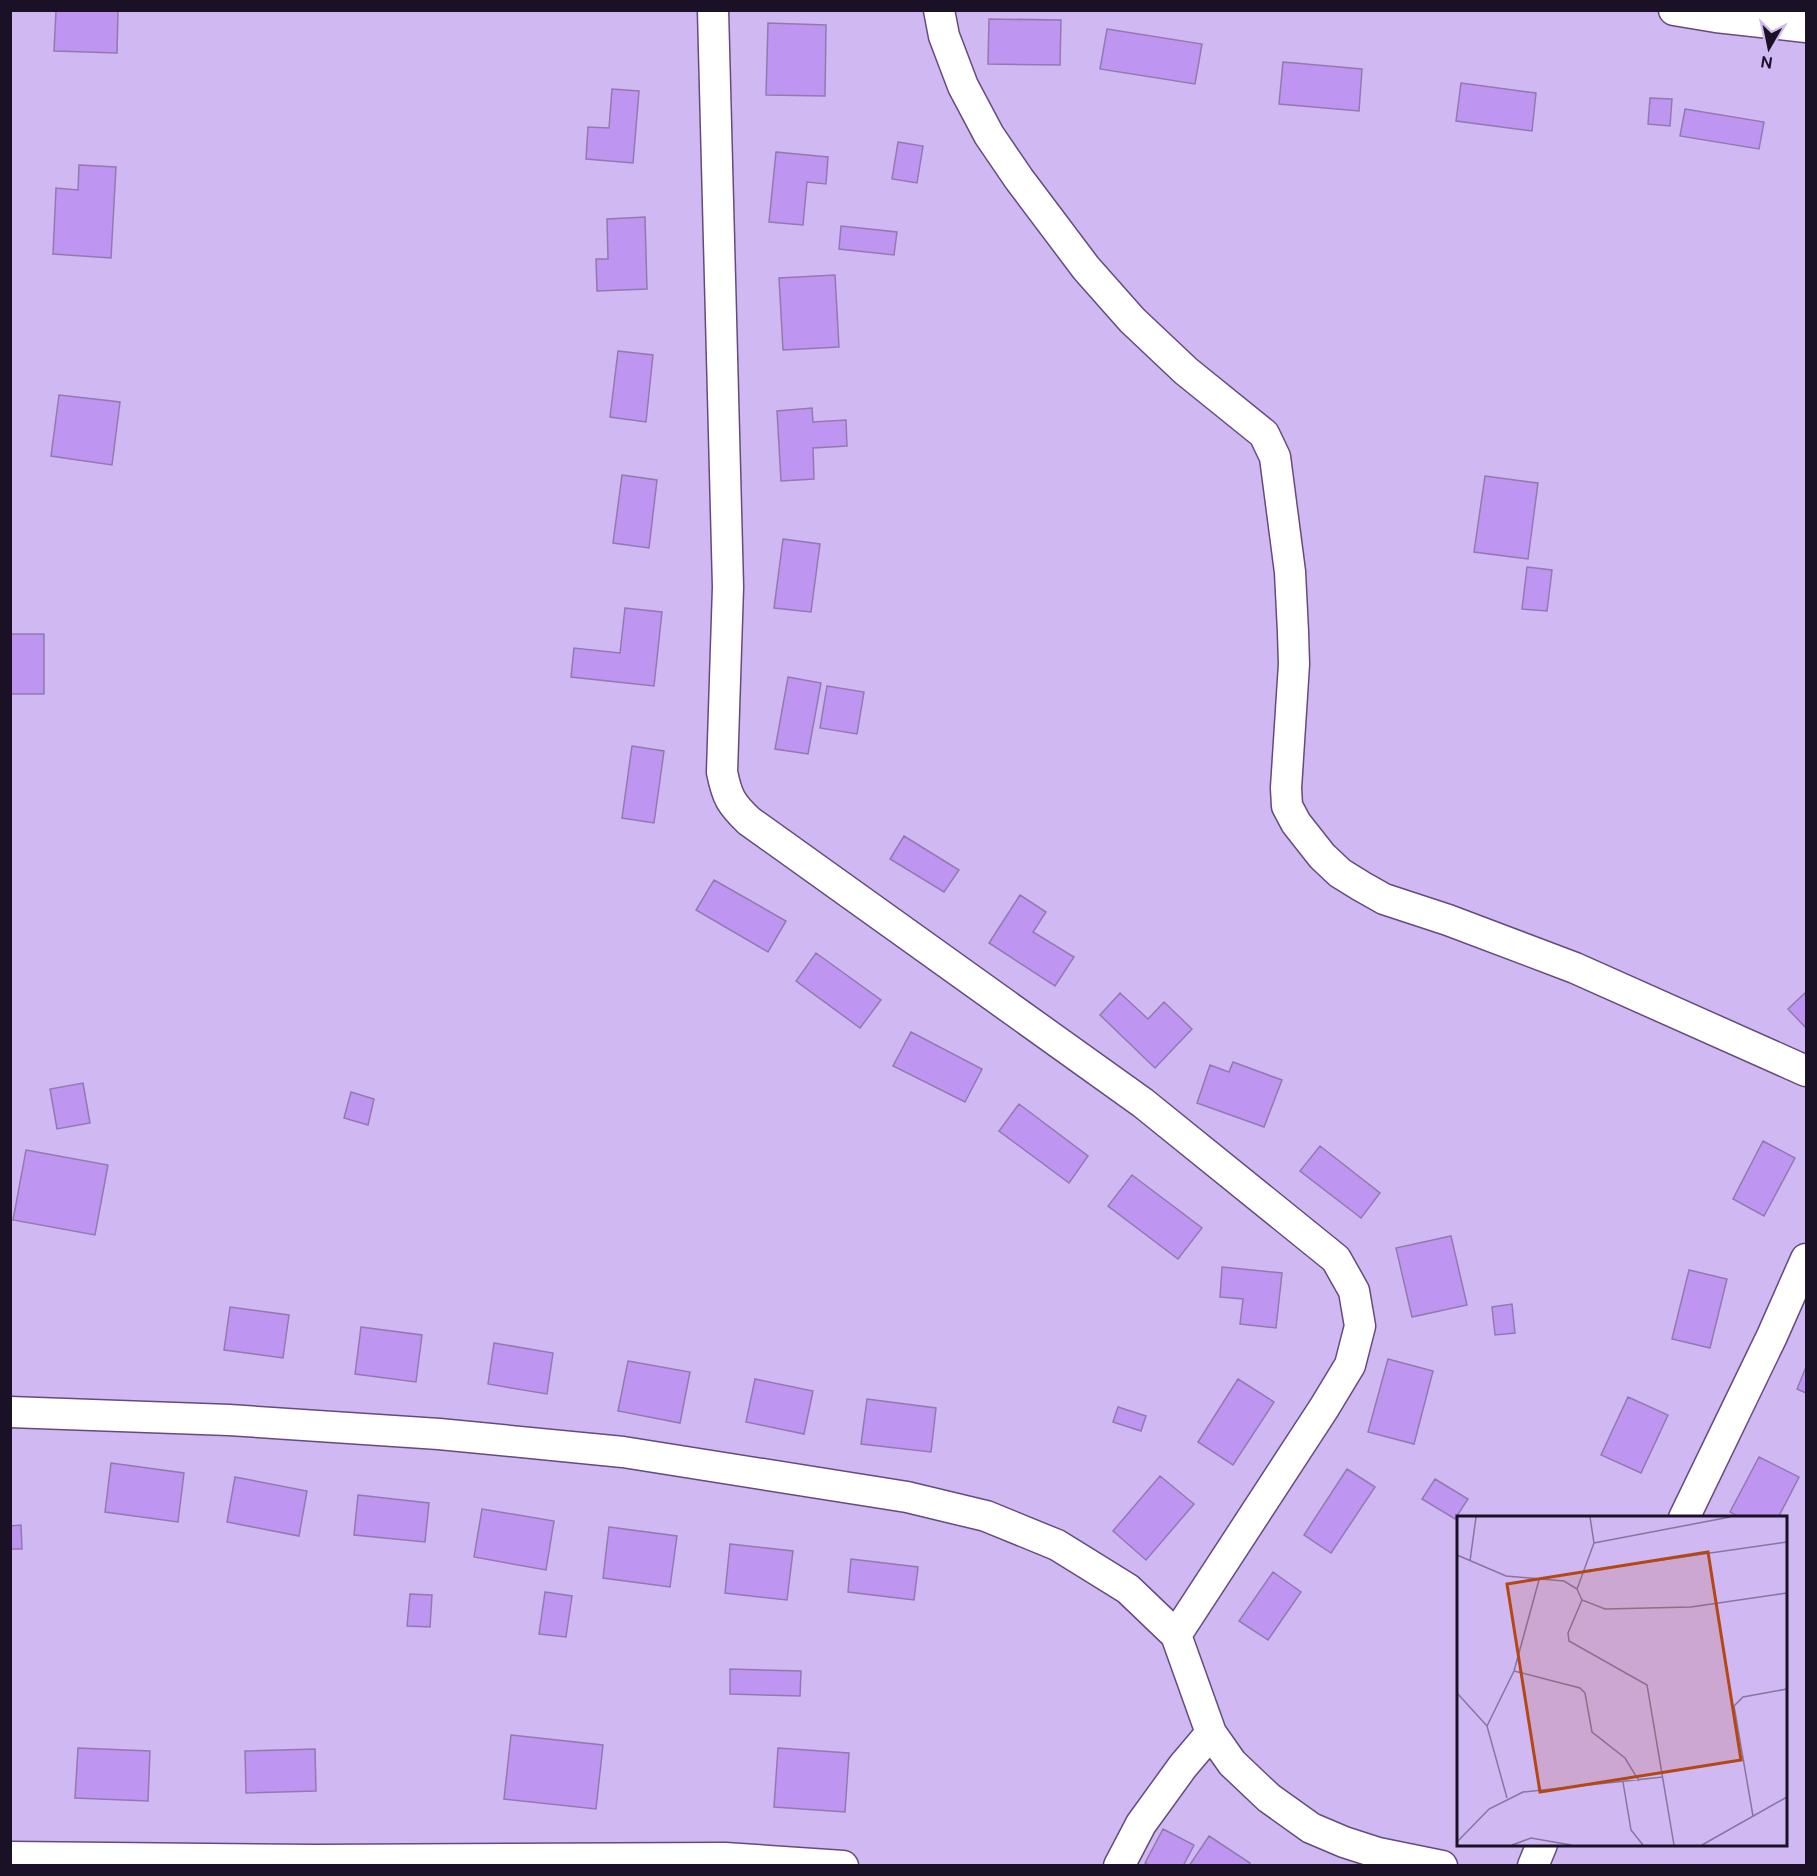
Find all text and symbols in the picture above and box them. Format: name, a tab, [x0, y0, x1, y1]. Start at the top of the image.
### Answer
north arrow	[1739, 18, 1799, 78]
text: N	[1759, 51, 1774, 74]
inset map	[1457, 1516, 1787, 1846]

